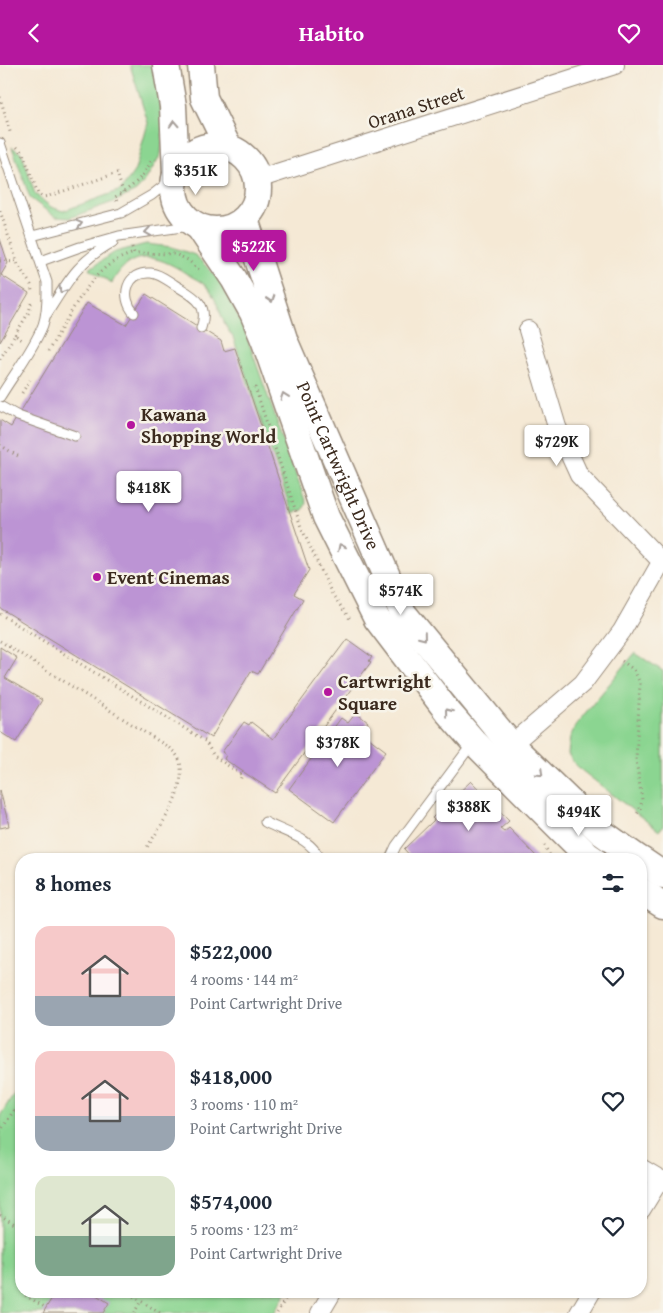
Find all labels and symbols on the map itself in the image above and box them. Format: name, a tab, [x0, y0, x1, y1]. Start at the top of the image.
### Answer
street label: Orana Street	[364, 78, 468, 136]
one-way arrow	[169, 120, 180, 128]
pin: $351K	[161, 153, 231, 196]
one-way arrow	[75, 219, 83, 229]
one-way arrow	[143, 226, 152, 236]
pin: $522K	[219, 229, 289, 272]
one-way arrow	[59, 285, 69, 294]
one-way arrow	[265, 294, 275, 303]
street label: Point Cartwright Drive	[290, 377, 388, 554]
one-way arrow	[280, 392, 290, 400]
place label: Kawana Shopping World	[141, 400, 276, 450]
marker: Kawana Shopping World	[125, 419, 137, 431]
pin: $729K	[522, 425, 592, 467]
pin: $418K	[114, 471, 184, 513]
one-way arrow	[337, 544, 347, 553]
place label: Event Cinemas	[107, 563, 230, 591]
marker: Event Cinemas	[91, 571, 103, 583]
pin: $574K	[366, 573, 436, 616]
one-way arrow	[418, 632, 427, 641]
place label: Cartwright Square	[338, 667, 432, 717]
marker: Cartwright Square	[322, 686, 334, 698]
one-way arrow	[446, 709, 454, 718]
pin: $378K	[303, 725, 373, 768]
one-way arrow	[535, 768, 544, 777]
pin: $388K	[434, 789, 504, 832]
pin: $494K	[544, 795, 614, 837]

